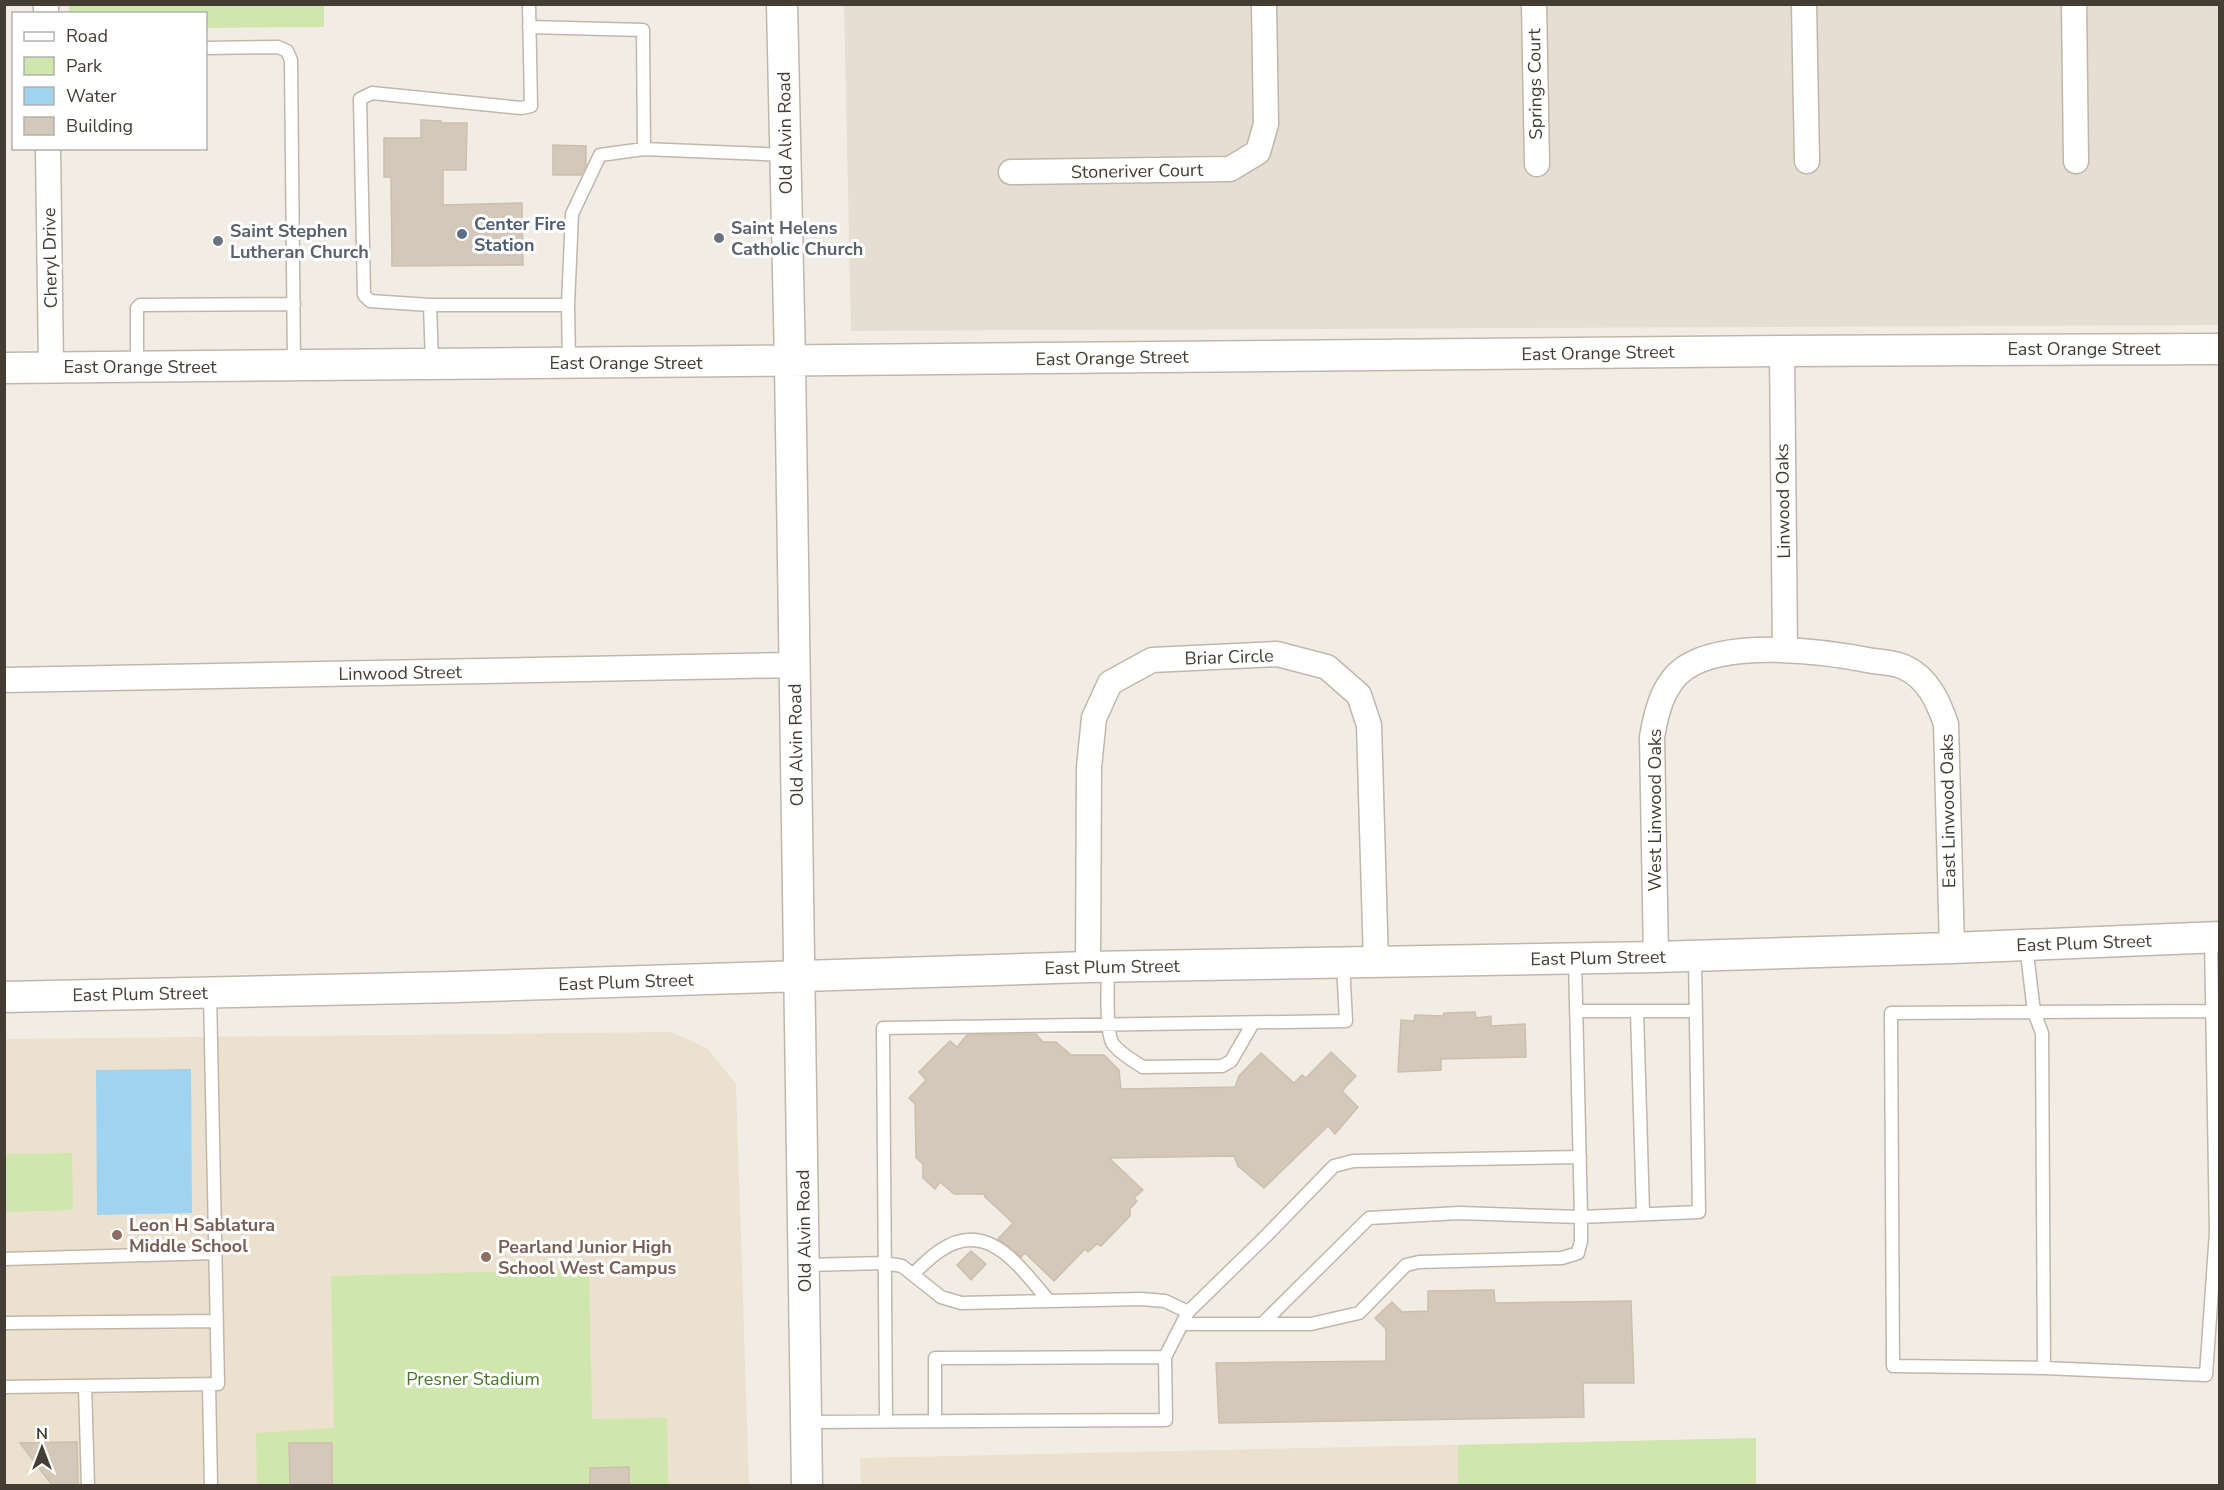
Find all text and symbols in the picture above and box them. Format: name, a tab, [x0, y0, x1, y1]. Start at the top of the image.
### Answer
legend	[12, 12, 207, 150]
text: Road	[66, 24, 108, 48]
street label: Springs Court	[1522, 28, 1548, 140]
text: Park	[66, 54, 103, 78]
street label: Old Alvin Road	[772, 72, 798, 194]
text: Water	[66, 84, 117, 108]
text: Building	[66, 114, 133, 138]
street label: Stoneriver Court	[1071, 158, 1204, 184]
street label: Cheryl Drive	[37, 207, 63, 309]
place label: Center Fire Station	[474, 212, 566, 257]
place label: Saint Helens Catholic Church	[731, 216, 863, 261]
place label: Saint Stephen Lutheran Church	[230, 219, 369, 264]
marker: Center Fire Station	[455, 227, 469, 241]
marker: Saint Helens Catholic Church	[712, 231, 726, 245]
marker: Saint Stephen Lutheran Church	[211, 234, 225, 248]
street label: East Orange Street	[2007, 337, 2161, 361]
street label: East Orange Street	[1521, 340, 1675, 366]
street label: East Orange Street	[1035, 345, 1189, 371]
street label: East Orange Street	[549, 351, 703, 375]
street label: East Orange Street	[63, 355, 217, 379]
street label: Linwood Oaks	[1770, 443, 1796, 559]
street label: Briar Circle	[1184, 643, 1274, 671]
street label: Linwood Street	[338, 660, 463, 686]
street label: Old Alvin Road	[783, 684, 809, 806]
street label: West Linwood Oaks	[1643, 729, 1667, 891]
street label: East Linwood Oaks	[1935, 734, 1961, 888]
street label: East Plum Street	[2016, 929, 2153, 957]
street label: East Plum Street	[1530, 945, 1667, 971]
street label: East Plum Street	[1044, 954, 1181, 980]
street label: East Plum Street	[558, 968, 695, 996]
street label: East Plum Street	[72, 981, 209, 1007]
street label: Old Alvin Road	[791, 1170, 817, 1292]
place label: Leon H Sablatura Middle School	[129, 1213, 275, 1258]
marker: Leon H Sablatura Middle School	[110, 1228, 124, 1242]
place label: Pearland Junior High School West Campus	[498, 1235, 677, 1280]
marker: Pearland Junior High School West Campus	[479, 1250, 493, 1264]
park label: Presner Stadium	[406, 1367, 540, 1391]
north arrow	[12, 1418, 72, 1478]
text: N	[36, 1423, 48, 1445]

